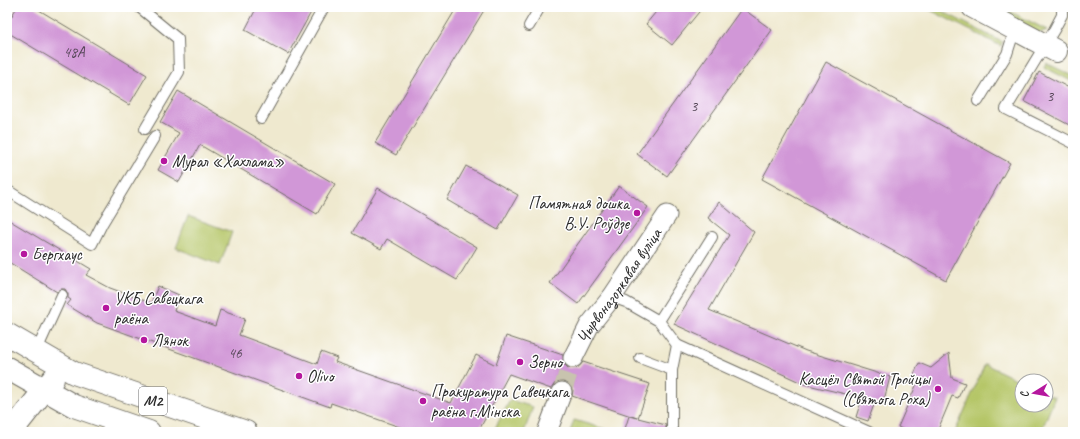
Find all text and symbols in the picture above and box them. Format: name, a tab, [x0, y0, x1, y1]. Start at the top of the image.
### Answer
house number: 48А	[63, 43, 86, 62]
house number: 3	[1047, 87, 1055, 106]
house number: 3	[691, 97, 699, 116]
place label: Мурал «Хахлама»	[172, 151, 285, 172]
marker: Мурал «Хахлама»	[159, 156, 169, 166]
place label: Памятная дошка В.У. Роўдзе	[528, 193, 631, 235]
marker: Памятная дошка В.У. Роўдзе	[632, 208, 642, 218]
street label: Чырвоназоркавая вуліца	[572, 223, 667, 346]
place label: Бергхаус	[32, 244, 83, 265]
marker: Бергхаус	[19, 249, 29, 259]
place label: УКБ Савецкага раёна	[114, 288, 204, 329]
marker: УКБ Савецкага раёна	[101, 303, 111, 313]
place label: Лянок	[152, 330, 189, 351]
marker: Лянок	[139, 335, 149, 345]
house number: 46	[228, 344, 243, 363]
place label: Зерно	[528, 352, 564, 373]
marker: Зерно	[515, 357, 525, 367]
place label: Olivo	[307, 366, 335, 387]
place label: Касцёл Святой Тройцы (Святога Роха)	[799, 369, 932, 410]
marker: Olivo	[294, 371, 304, 381]
north arrow	[1014, 373, 1054, 413]
place label: Пракуратура Савецкага раёна г.Мінска	[431, 381, 571, 422]
marker: Касцёл Святой Тройцы (Святога Роха)	[933, 384, 943, 394]
road number: М2	[139, 387, 167, 415]
text: С	[1016, 389, 1032, 399]
marker: Пракуратура Савецкага раёна г.Мінска	[418, 396, 428, 406]

